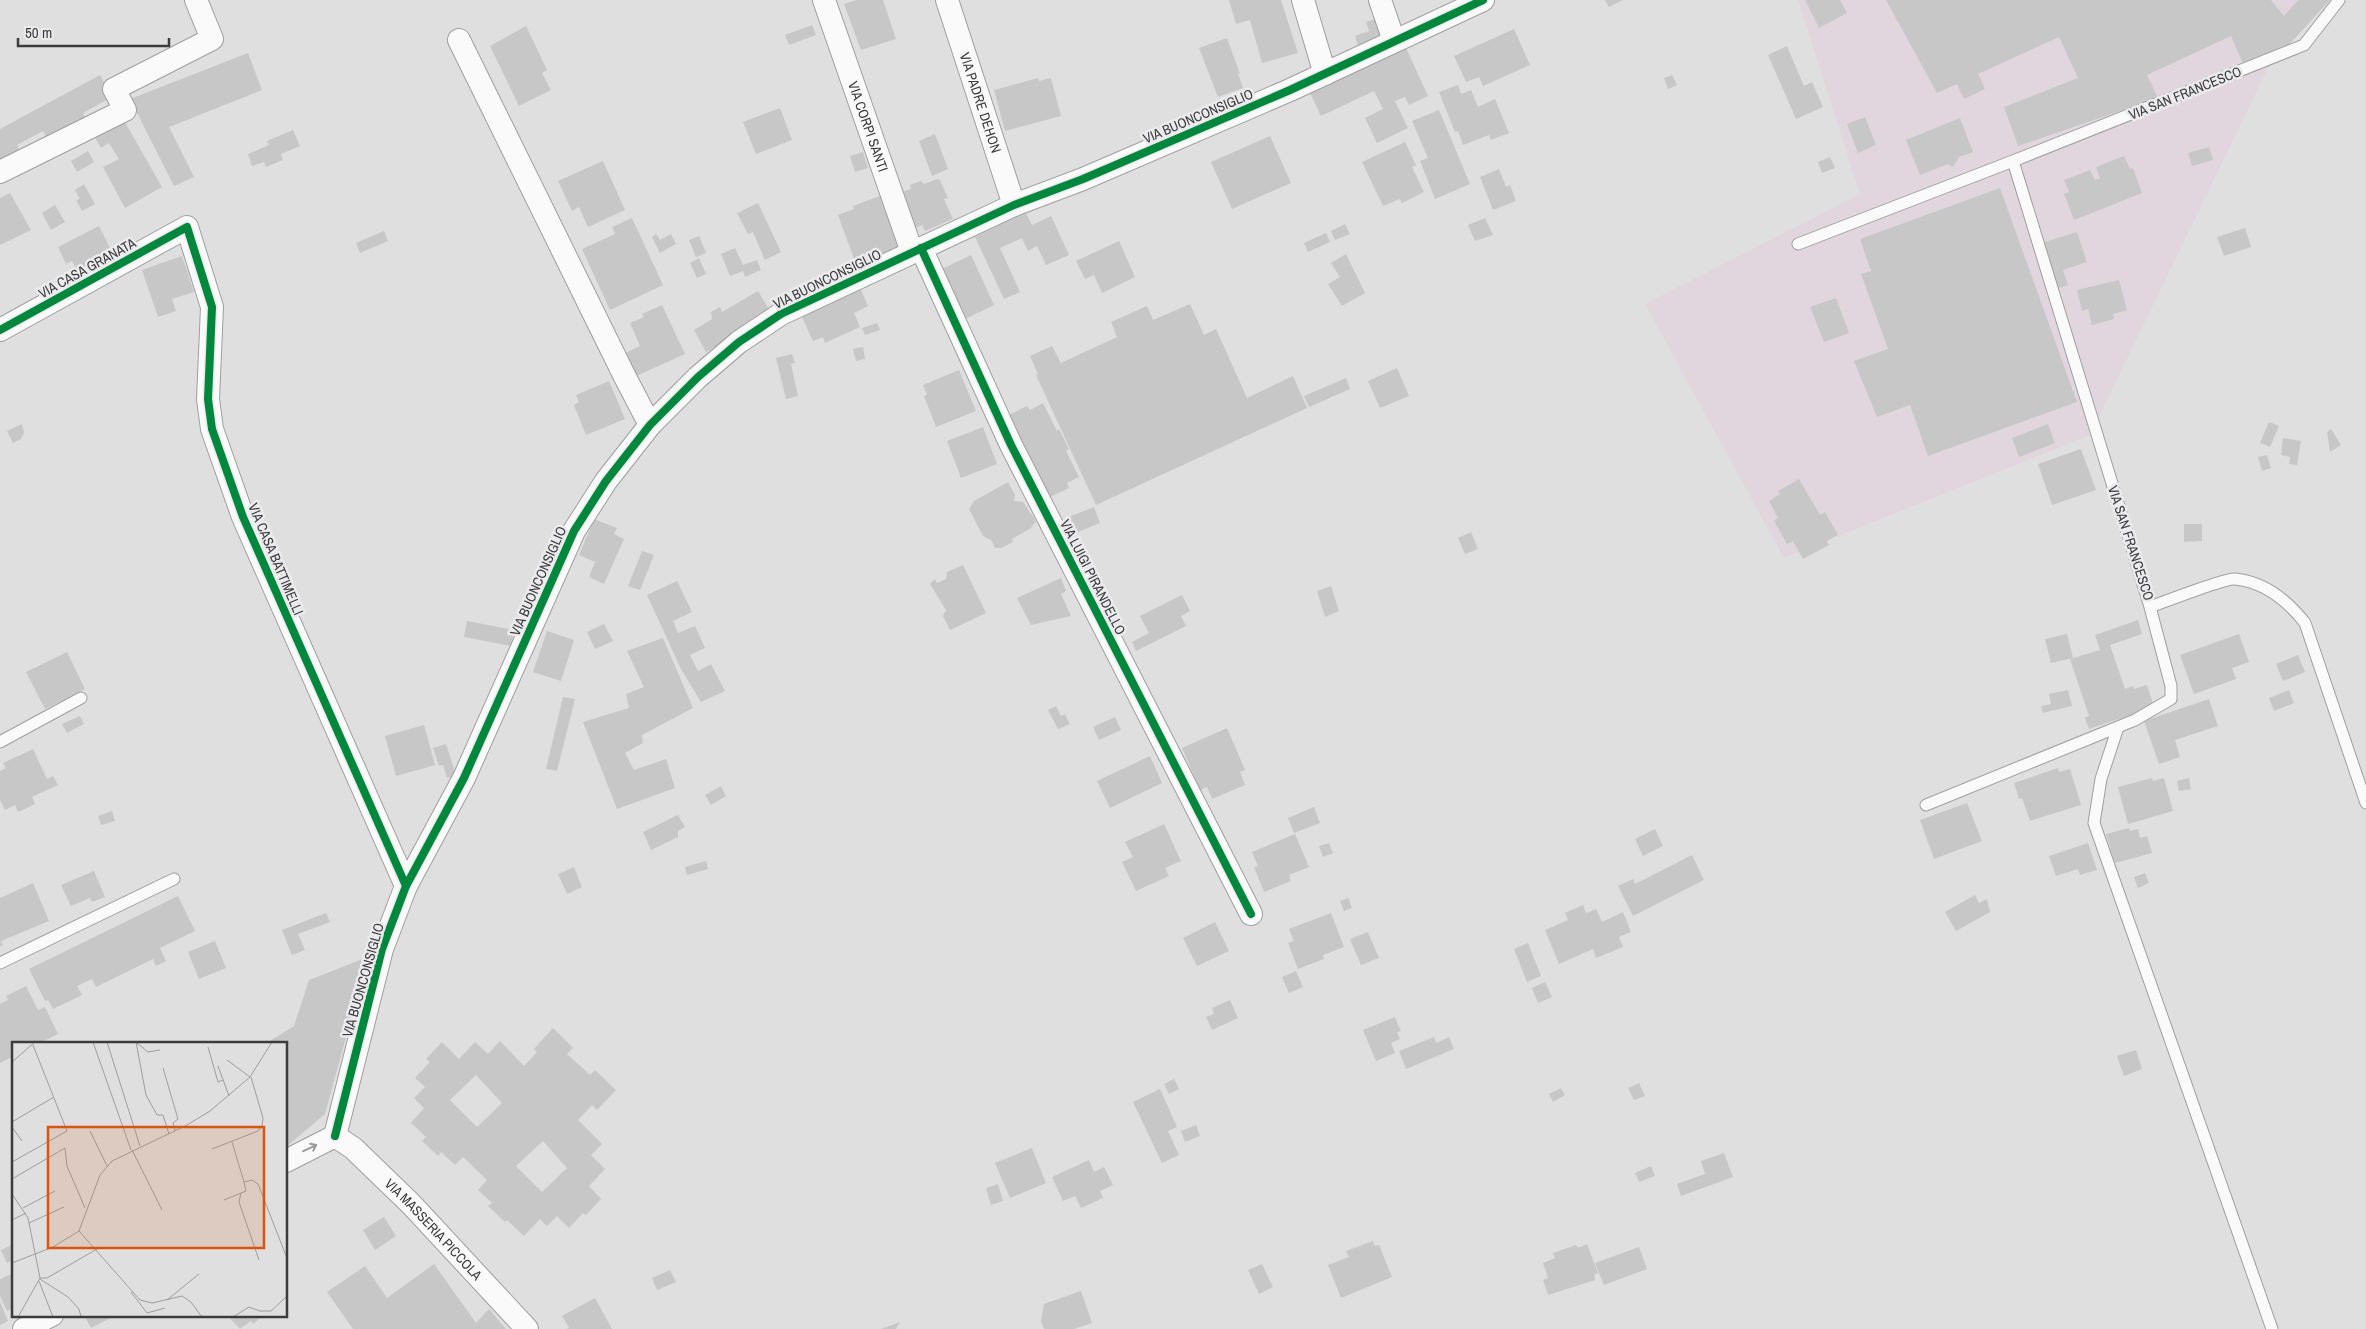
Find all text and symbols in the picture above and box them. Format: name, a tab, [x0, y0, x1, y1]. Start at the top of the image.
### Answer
scale bar	[18, 15, 169, 47]
text: 50 m	[25, 22, 52, 43]
street label: VIA PADRE DEHON	[956, 50, 1005, 155]
street label: VIA SAN FRANCESCO	[2126, 62, 2244, 124]
street label: VIA CORPI SANTI	[844, 79, 892, 174]
street label: VIA BUONCONSIGLIO	[1140, 85, 1256, 147]
street label: VIA CASA GRANATA	[35, 234, 139, 302]
street label: VIA BUONCONSIGLIO	[770, 245, 884, 313]
street label: VIA SAN FRANCESCO	[2104, 483, 2158, 603]
street label: VIA CASA BATTIMELLI	[244, 500, 308, 618]
street label: VIA LUIGI PIRANDELLO	[1056, 516, 1130, 638]
street label: VIA BUONCONSIGLIO	[506, 523, 570, 639]
street label: VIA BUONCONSIGLIO	[338, 921, 388, 1039]
inset map	[12, 1042, 288, 1316]
one-way arrow	[303, 1143, 318, 1153]
street label: VIA MASSERIA PICCOLA	[381, 1175, 486, 1284]

